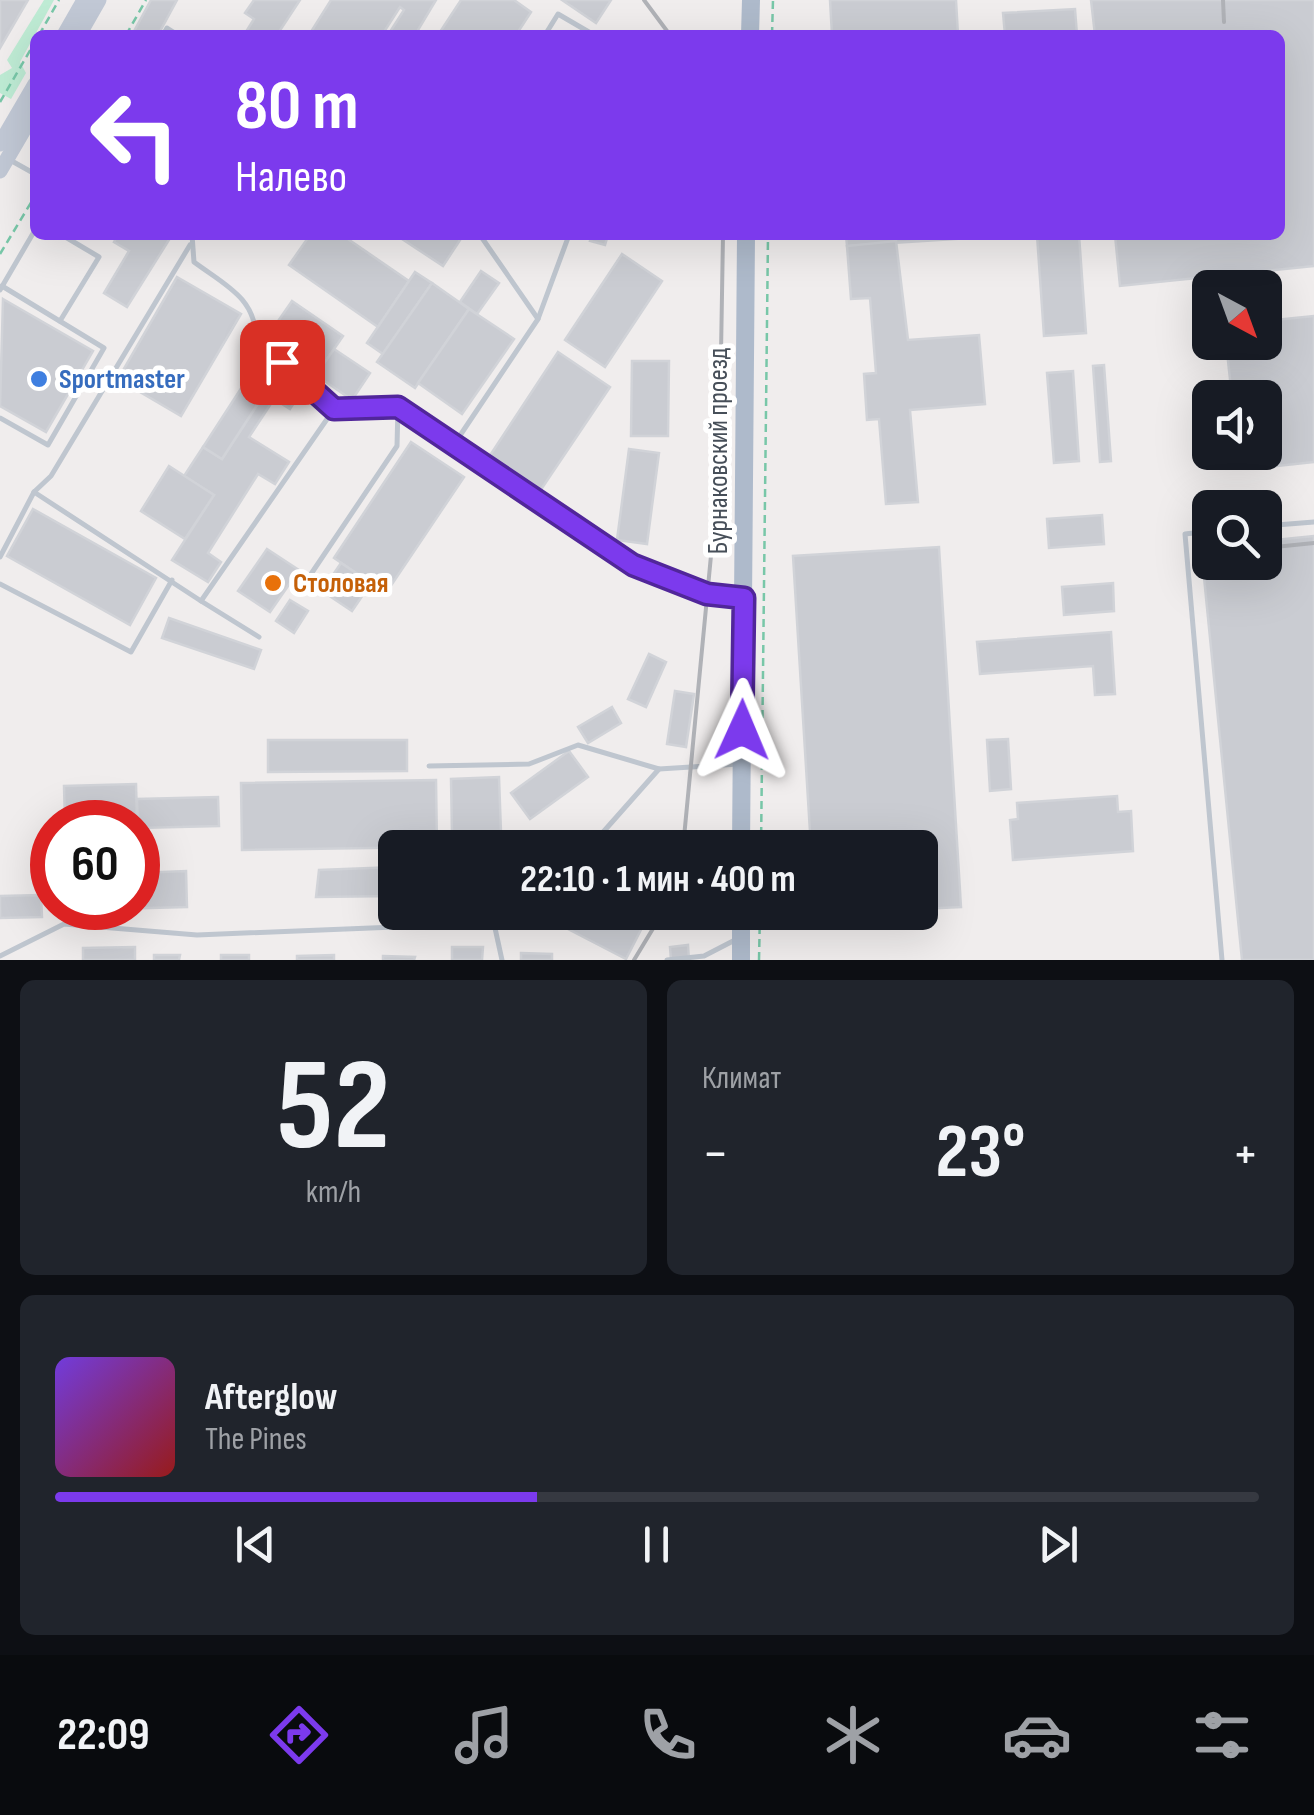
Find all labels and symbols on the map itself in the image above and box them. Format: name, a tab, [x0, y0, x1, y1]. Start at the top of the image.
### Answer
north arrow	[1192, 270, 1282, 360]
pin	[240, 320, 325, 405]
street label: Бурнаковский проезд	[702, 347, 735, 554]
place label: Sportmaster	[59, 363, 185, 396]
marker: Sportmaster	[28, 368, 50, 390]
place label: Столовая	[293, 567, 388, 600]
marker: Столовая	[262, 572, 284, 594]
position arrow	[690, 678, 794, 782]
speed limit sign: 60	[30, 800, 160, 930]

